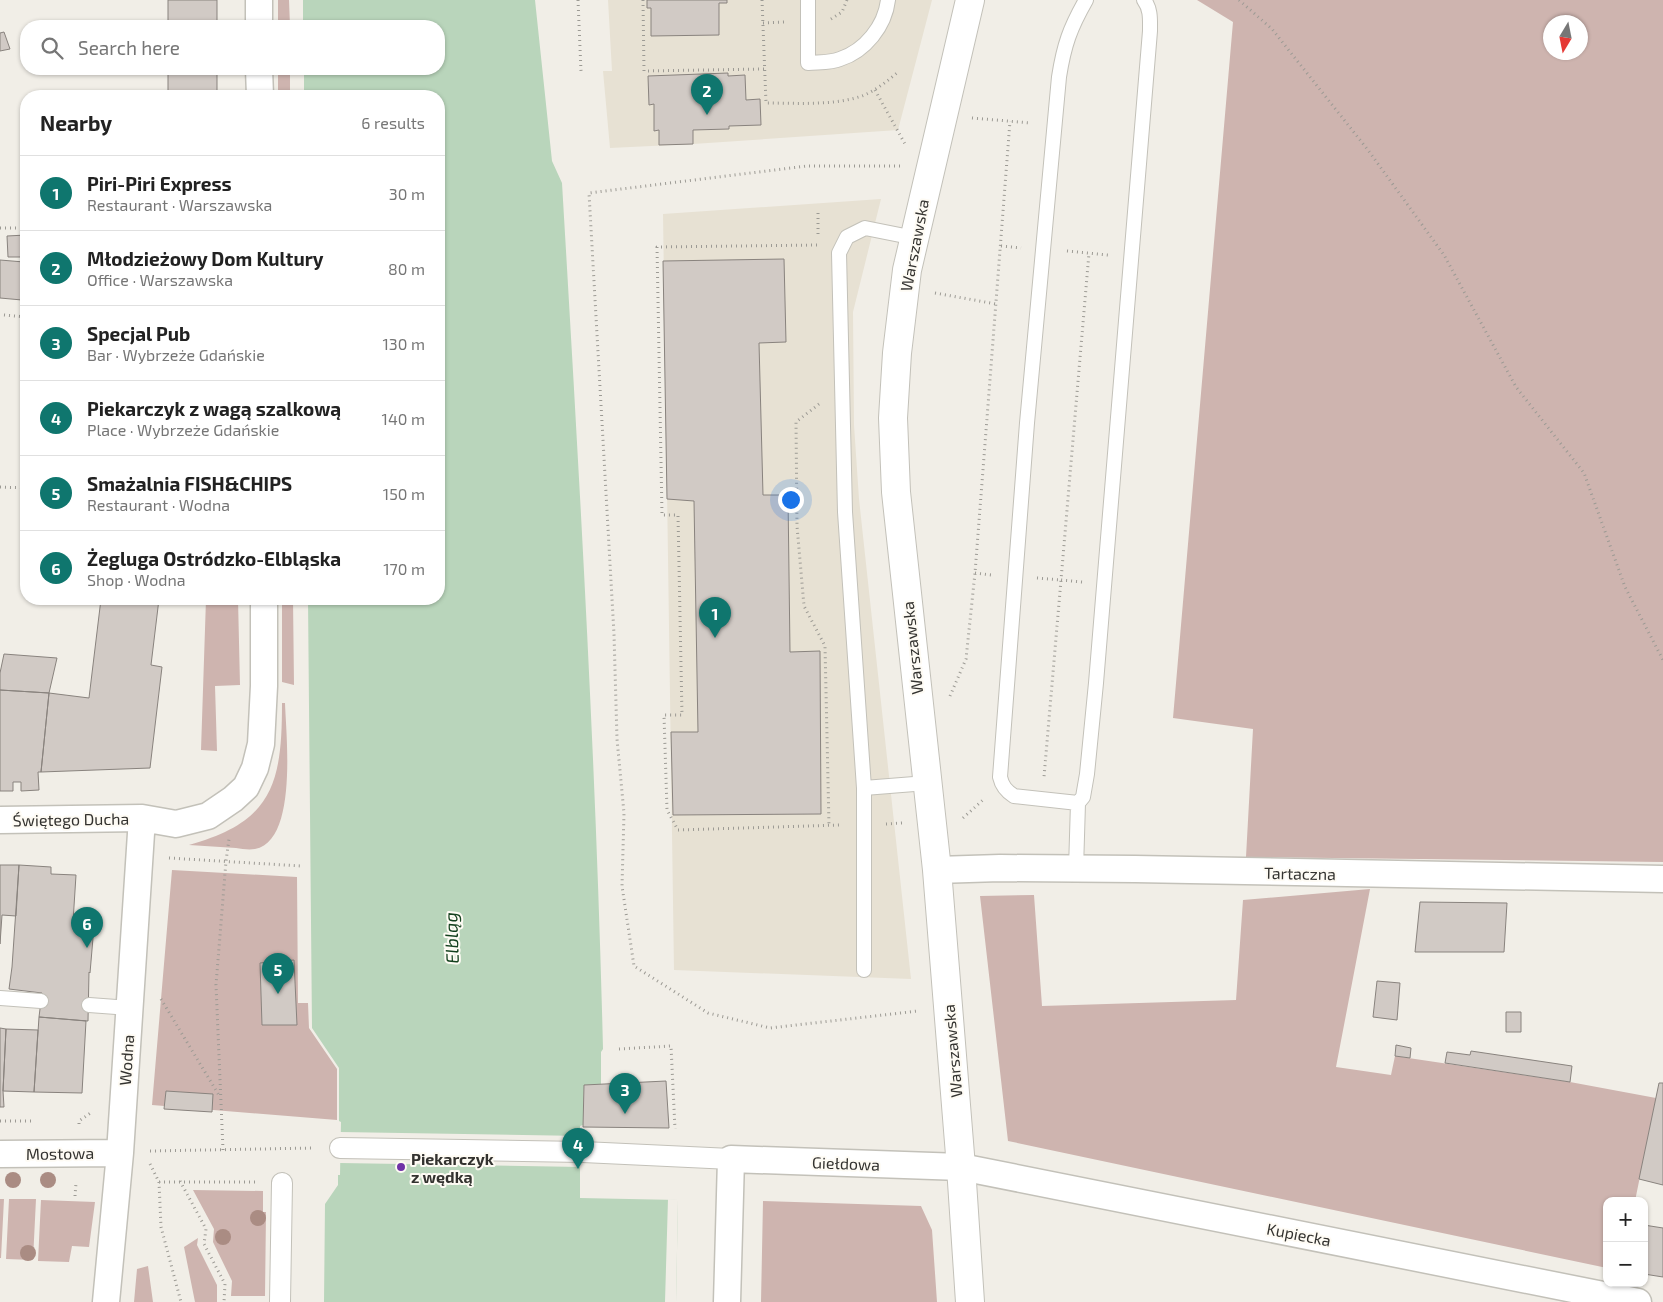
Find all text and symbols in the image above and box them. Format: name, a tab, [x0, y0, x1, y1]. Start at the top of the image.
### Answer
north arrow	[1543, 15, 1588, 60]
search box	[20, 20, 445, 75]
icon: search	[38, 34, 66, 62]
text: Search here	[78, 36, 180, 59]
pin: 2	[691, 74, 723, 115]
text: Nearby	[40, 110, 112, 135]
text: 6 results	[361, 113, 425, 132]
text: Piri-Piri Express	[87, 172, 232, 195]
text: 1	[53, 184, 59, 203]
text: 30 m	[389, 184, 425, 203]
text: Restaurant · Warszawska	[87, 195, 272, 214]
street label: Warszawska	[896, 197, 932, 293]
text: Młodzieżowy Dom Kultury	[87, 247, 324, 270]
text: 2	[51, 259, 61, 278]
text: 80 m	[388, 259, 425, 278]
text: Office · Warszawska	[87, 270, 233, 289]
text: Specjal Pub	[87, 322, 190, 345]
text: 3	[51, 334, 61, 353]
text: 130 m	[383, 334, 425, 353]
text: Bar · Wybrzeże Gdańskie	[87, 345, 265, 364]
text: Piekarczyk z wagą szalkową	[87, 397, 341, 420]
text: 4	[51, 409, 61, 428]
text: 140 m	[382, 409, 425, 428]
text: Place · Wybrzeże Gdańskie	[87, 420, 279, 439]
text: Smażalnia FISH&CHIPS	[87, 472, 292, 495]
text: 5	[52, 484, 60, 503]
text: 150 m	[383, 484, 425, 503]
your location	[778, 487, 804, 513]
text: Restaurant · Wodna	[87, 495, 230, 514]
text: Żegluga Ostródzko-Elbląska	[87, 547, 341, 570]
text: 6	[51, 559, 61, 578]
text: 170 m	[383, 559, 425, 578]
text: Shop · Wodna	[87, 570, 186, 589]
pin: 1	[699, 597, 731, 638]
street label: Warszawska	[898, 601, 926, 695]
street label: Świętego Ducha	[13, 808, 129, 830]
street label: Tartaczna	[1264, 863, 1336, 883]
pin: 6	[71, 907, 103, 948]
water label: Elbląg	[439, 912, 463, 964]
pin: 5	[262, 953, 294, 994]
street label: Warszawska	[938, 1004, 966, 1098]
street label: Wodna	[115, 1034, 137, 1086]
pin: 3	[609, 1073, 641, 1114]
pin: 4	[562, 1128, 594, 1169]
street label: Mostowa	[26, 1143, 94, 1163]
place label: Piekarczyk z wędką	[411, 1149, 494, 1186]
street label: Giełdowa	[812, 1152, 880, 1174]
marker: Piekarczyk z wędką	[395, 1161, 407, 1173]
map controls	[1603, 1197, 1648, 1287]
button: +	[1603, 1197, 1648, 1242]
street label: Kupiecka	[1265, 1218, 1333, 1250]
button: −	[1603, 1242, 1648, 1287]

